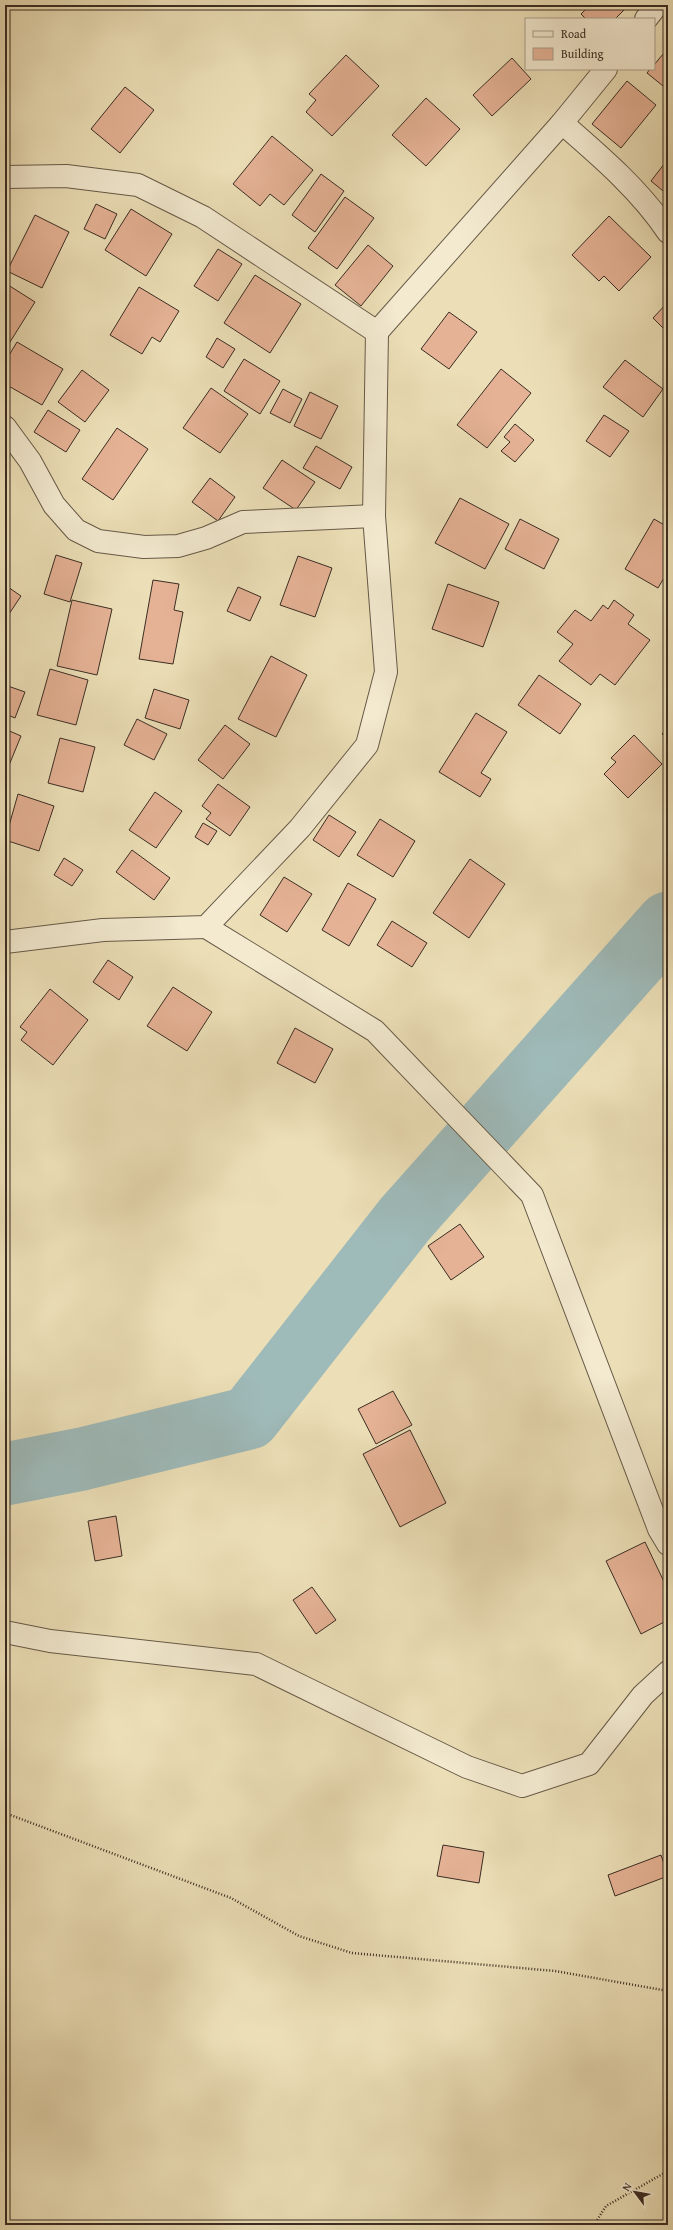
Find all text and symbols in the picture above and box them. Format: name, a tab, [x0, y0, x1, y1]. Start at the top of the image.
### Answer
legend	[525, 18, 655, 70]
text: Road	[561, 25, 587, 42]
text: Building	[561, 45, 604, 62]
north arrow	[615, 2172, 655, 2212]
text: N	[618, 2179, 636, 2194]

